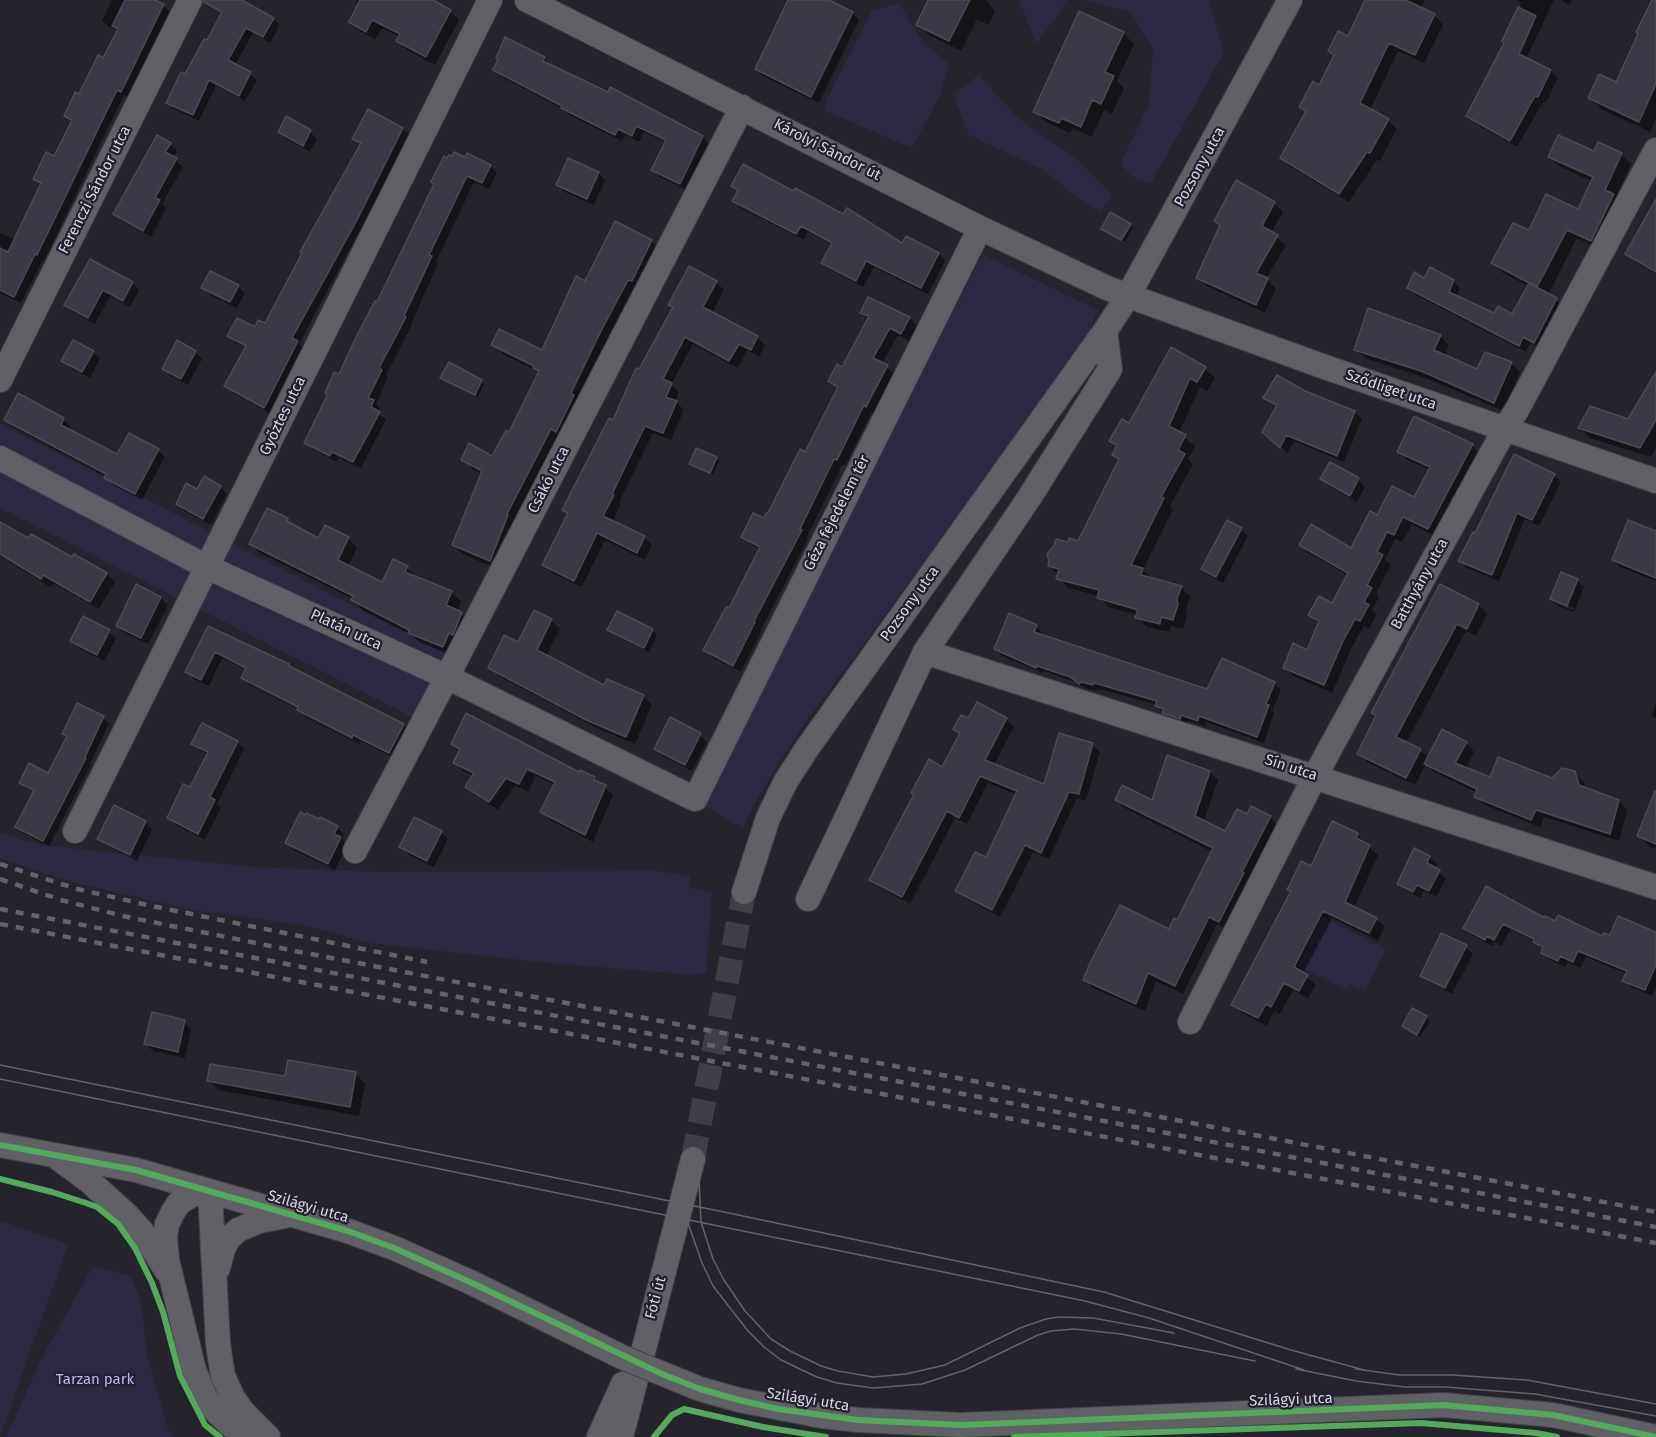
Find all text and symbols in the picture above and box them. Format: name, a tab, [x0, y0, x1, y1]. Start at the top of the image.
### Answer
street label: Károlyi Sándor út	[771, 115, 883, 185]
street label: Ferenczi Sándor utca	[55, 123, 135, 257]
street label: Pozsony utca	[1171, 124, 1229, 210]
street label: Sződliget utca	[1343, 366, 1439, 414]
street label: Győztes utca	[256, 374, 310, 458]
street label: Csákó utca	[525, 444, 573, 516]
street label: Géza fejedelem tér	[800, 452, 874, 574]
street label: Batthyány utca	[1388, 535, 1452, 633]
street label: Pozsony utca	[877, 563, 943, 645]
street label: Platán utca	[308, 606, 384, 654]
street label: Sín utca	[1262, 751, 1320, 785]
street label: Szilágyi utca	[265, 1187, 351, 1227]
street label: Fóti út	[642, 1275, 670, 1321]
park label: Tarzan park	[56, 1371, 134, 1389]
street label: Szilágyi utca	[765, 1385, 851, 1415]
street label: Szilágyi utca	[1249, 1390, 1333, 1410]

